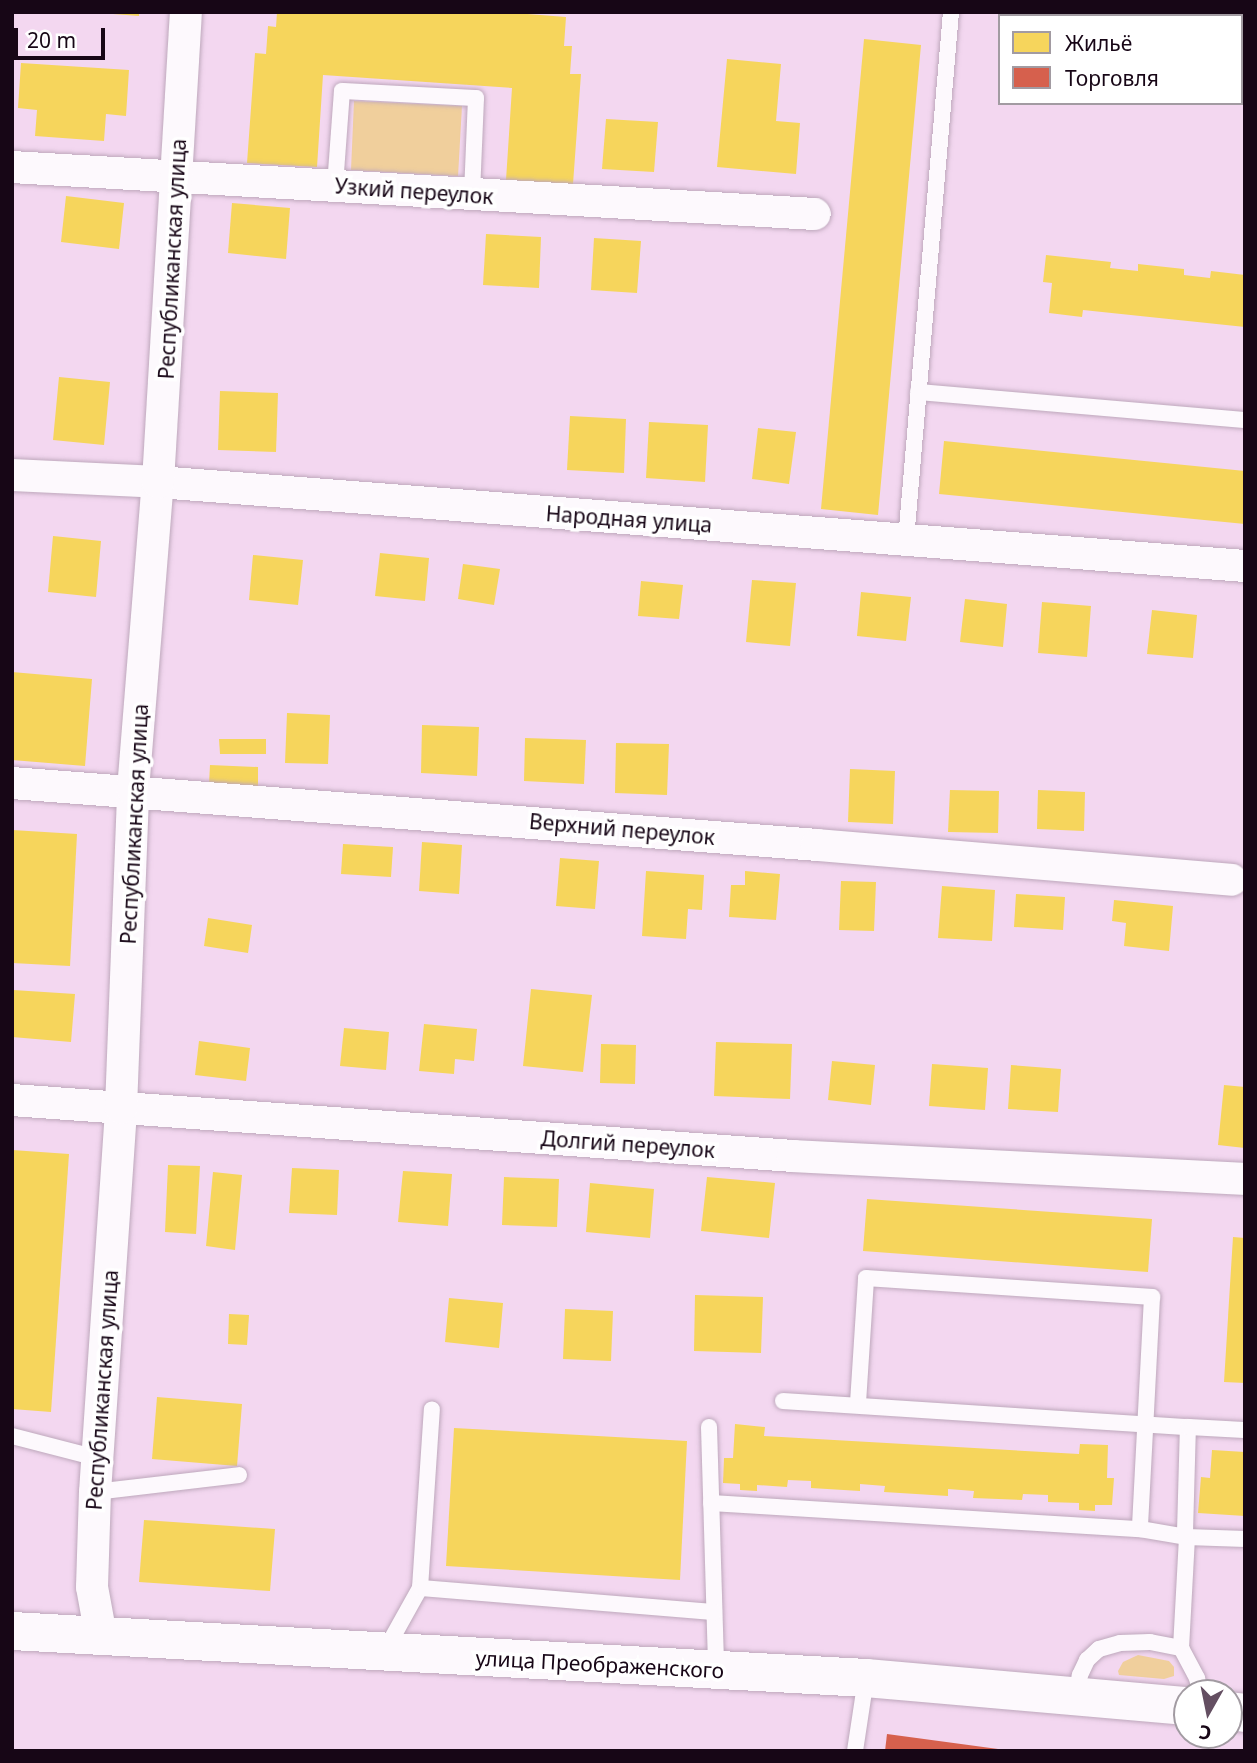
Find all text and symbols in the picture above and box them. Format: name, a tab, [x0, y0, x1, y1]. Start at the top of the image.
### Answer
scale bar	[18, 14, 108, 58]
legend	[998, 14, 1243, 105]
text: 20 m	[27, 26, 76, 54]
text: Жильё	[1065, 29, 1132, 57]
text: Торговля	[1065, 64, 1159, 92]
street label: Республиканская улица	[153, 138, 191, 380]
street label: Узкий переулок	[334, 173, 494, 209]
street label: Народная улица	[545, 501, 713, 537]
street label: Республиканская улица	[115, 703, 153, 945]
street label: Верхний переулок	[528, 808, 716, 850]
street label: Долгий переулок	[540, 1125, 716, 1163]
street label: Республиканская улица	[81, 1269, 123, 1511]
street label: улица Преображенского	[475, 1645, 725, 1683]
north arrow	[1173, 1679, 1243, 1749]
text: С	[1197, 1719, 1213, 1747]

